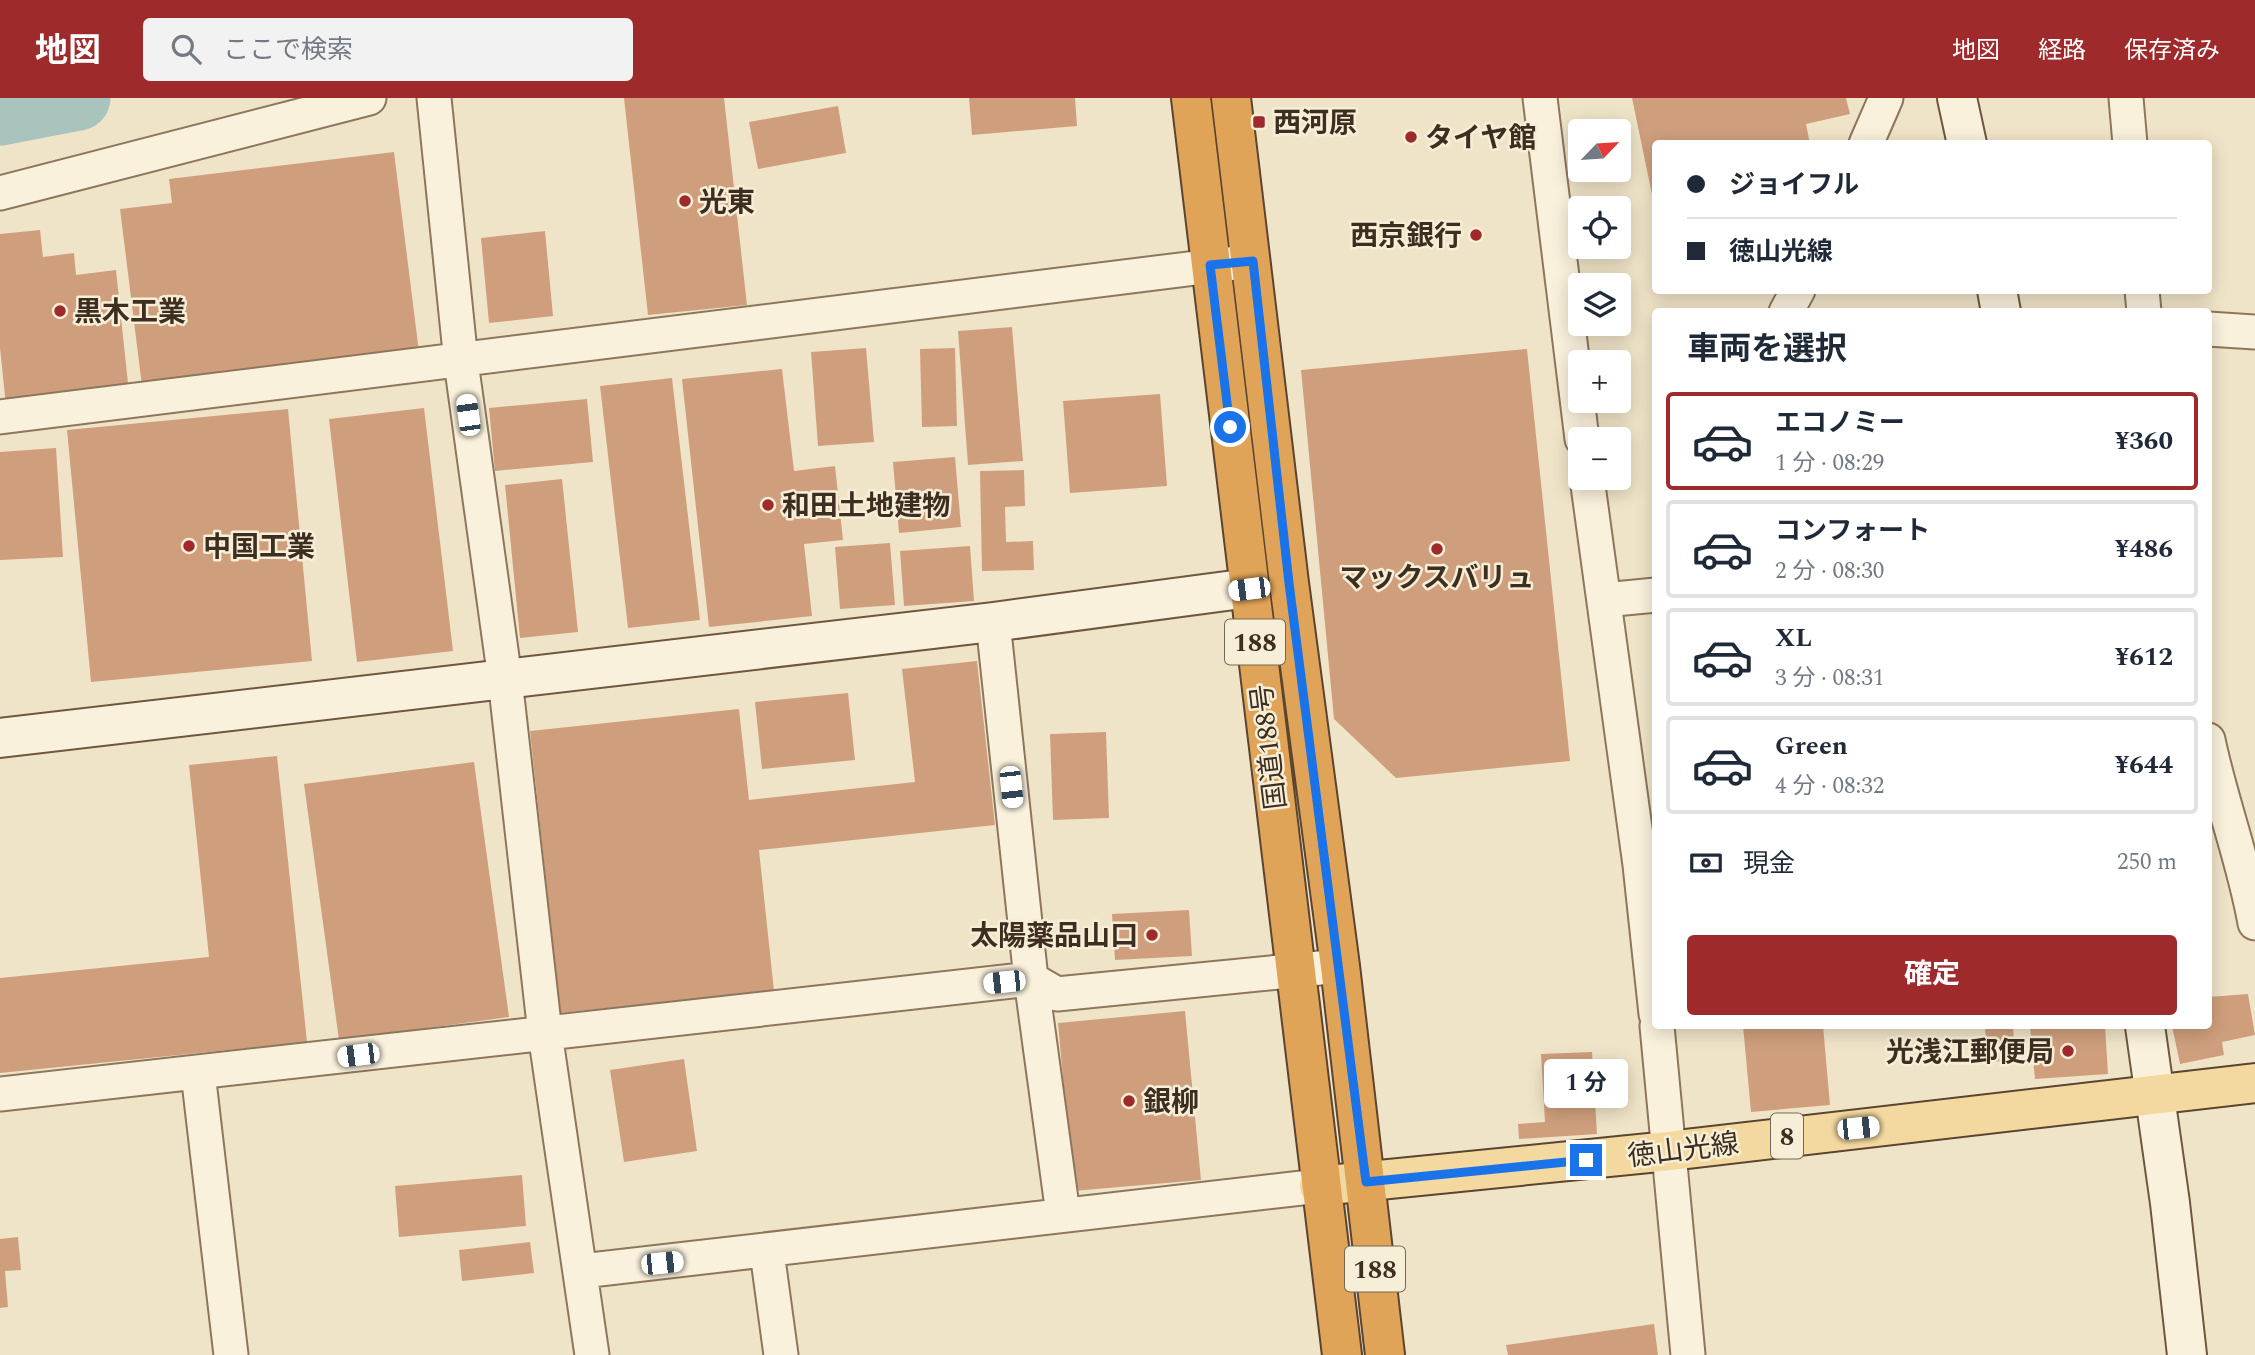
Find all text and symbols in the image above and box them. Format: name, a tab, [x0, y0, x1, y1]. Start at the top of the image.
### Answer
search box	[143, 18, 633, 81]
text: 地図	[35, 26, 101, 76]
icon: search	[167, 30, 205, 68]
text: ここで検索	[223, 30, 353, 70]
text: 地図	[1952, 33, 2000, 69]
text: 経路	[2038, 33, 2086, 69]
text: 保存済み	[2124, 33, 2220, 69]
place label: 西河原	[1273, 102, 1357, 145]
marker: 西河原	[1251, 114, 1267, 130]
place label: タイヤ館	[1425, 117, 1536, 160]
north arrow	[1568, 119, 1631, 182]
map controls	[1568, 119, 1631, 490]
marker: タイヤ館	[1403, 129, 1419, 145]
text: ジョイフル	[1729, 165, 1859, 205]
place label: 光東	[699, 181, 755, 224]
marker: 光東	[677, 193, 693, 209]
button: locate	[1568, 196, 1631, 259]
place label: 西京銀行	[1350, 215, 1462, 258]
marker: 西京銀行	[1468, 227, 1484, 243]
text: 徳山光線	[1729, 232, 1833, 272]
button: layers	[1568, 273, 1631, 336]
place label: 黒木工業	[74, 291, 186, 334]
marker: 黒木工業	[52, 303, 68, 319]
text: 車両を選択	[1687, 325, 1847, 374]
button: +	[1568, 350, 1631, 413]
car	[455, 393, 482, 437]
text: エコノミー	[1775, 403, 1905, 443]
icon: car	[1691, 410, 1754, 473]
route start	[1214, 411, 1246, 443]
text: ¥360	[2115, 421, 2173, 461]
button: −	[1568, 427, 1631, 490]
text: 1 分 · 08:29	[1775, 446, 1884, 481]
place label: 和田土地建物	[782, 485, 950, 528]
marker: 和田土地建物	[760, 497, 776, 513]
text: コンフォート	[1775, 511, 1930, 551]
icon: car	[1691, 518, 1754, 581]
place label: 中国工業	[203, 526, 315, 569]
text: ¥486	[2115, 529, 2173, 569]
marker: 中国工業	[181, 538, 197, 554]
marker: マックスバリュ	[1429, 541, 1445, 557]
text: 2 分 · 08:30	[1775, 554, 1884, 589]
place label: マックスバリュ	[1339, 557, 1535, 600]
car	[1227, 576, 1272, 602]
text: XL	[1775, 618, 1812, 658]
road number: 188	[1225, 620, 1285, 664]
icon: car	[1691, 626, 1754, 689]
text: ¥612	[2115, 637, 2173, 677]
text: 3 分 · 08:31	[1775, 661, 1884, 696]
street label: 国道188号	[1240, 682, 1299, 812]
text: Green	[1775, 726, 1848, 766]
icon: car	[1691, 734, 1754, 797]
text: ¥644	[2115, 745, 2173, 785]
car	[999, 765, 1024, 809]
text: 4 分 · 08:32	[1775, 769, 1884, 804]
icon: cash	[1687, 844, 1725, 882]
text: 現金	[1743, 844, 1795, 884]
text: 250 m	[2117, 845, 2177, 880]
place label: 太陽薬品山口	[970, 915, 1138, 958]
marker: 太陽薬品山口	[1144, 927, 1160, 943]
button: 確定	[1687, 935, 2177, 1015]
car	[983, 969, 1026, 995]
place label: 光浅江郵便局	[1886, 1031, 2054, 1074]
car	[336, 1042, 381, 1068]
marker: 光浅江郵便局	[2060, 1043, 2076, 1059]
callout: 1 分	[1544, 1058, 1628, 1108]
text: 1 分	[1565, 1066, 1607, 1101]
place label: 銀柳	[1143, 1081, 1199, 1124]
marker: 銀柳	[1121, 1093, 1137, 1109]
road number: 8	[1771, 1113, 1803, 1158]
car	[1837, 1115, 1880, 1141]
street label: 徳山光線	[1625, 1122, 1741, 1179]
route end	[1570, 1144, 1602, 1176]
road number: 188	[1345, 1246, 1405, 1292]
car	[641, 1250, 684, 1276]

